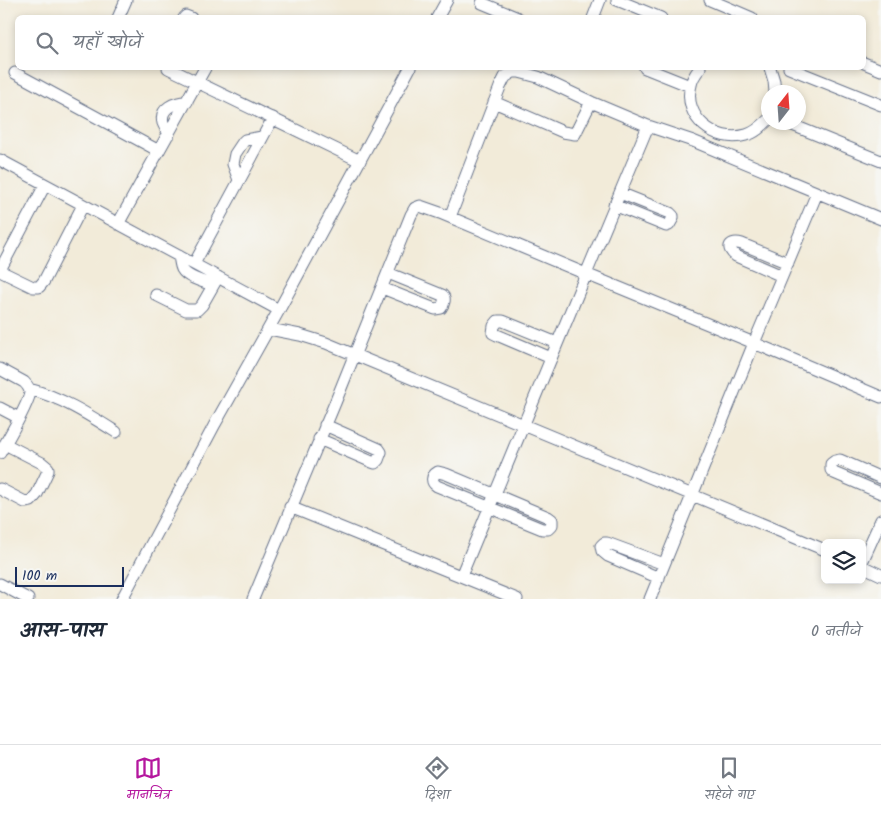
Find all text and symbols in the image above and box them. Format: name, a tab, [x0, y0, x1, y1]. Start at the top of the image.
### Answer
search box	[15, 15, 866, 70]
text: यहाँ खोजें	[73, 28, 142, 58]
icon: search	[33, 29, 61, 57]
north arrow	[761, 85, 806, 130]
map controls	[821, 539, 866, 584]
button: layers	[821, 539, 866, 584]
scale bar	[15, 564, 124, 587]
text: 100 m	[22, 565, 57, 587]
text: आस-पास	[20, 615, 104, 648]
text: 0 नतीजे	[811, 619, 861, 644]
tab: मानचित्र	[127, 754, 170, 806]
tab: दिशा	[423, 754, 451, 806]
tab: सहेजे गए	[704, 754, 754, 806]

